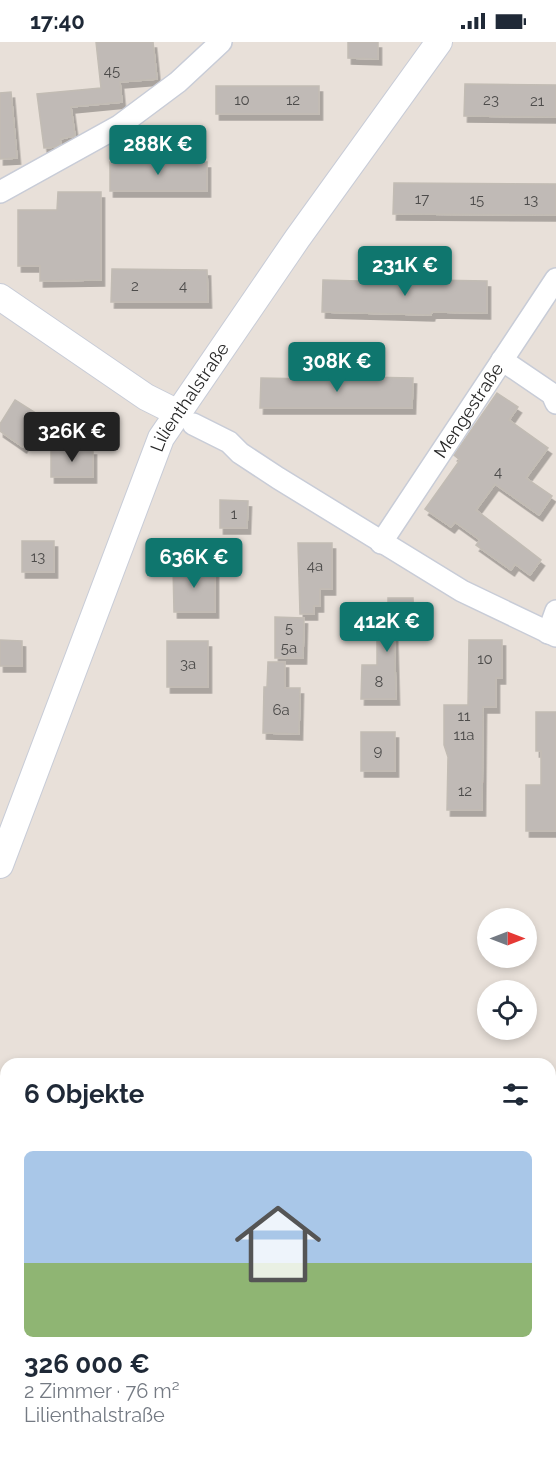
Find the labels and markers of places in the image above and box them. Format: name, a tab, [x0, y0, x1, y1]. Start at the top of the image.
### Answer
pin: 288K €	[109, 125, 207, 176]
pin: 231K €	[356, 246, 454, 297]
pin: 308K €	[288, 342, 386, 393]
pin: 326K €	[23, 412, 121, 463]
pin: 636K €	[145, 538, 243, 589]
pin: 412K €	[338, 602, 436, 653]

